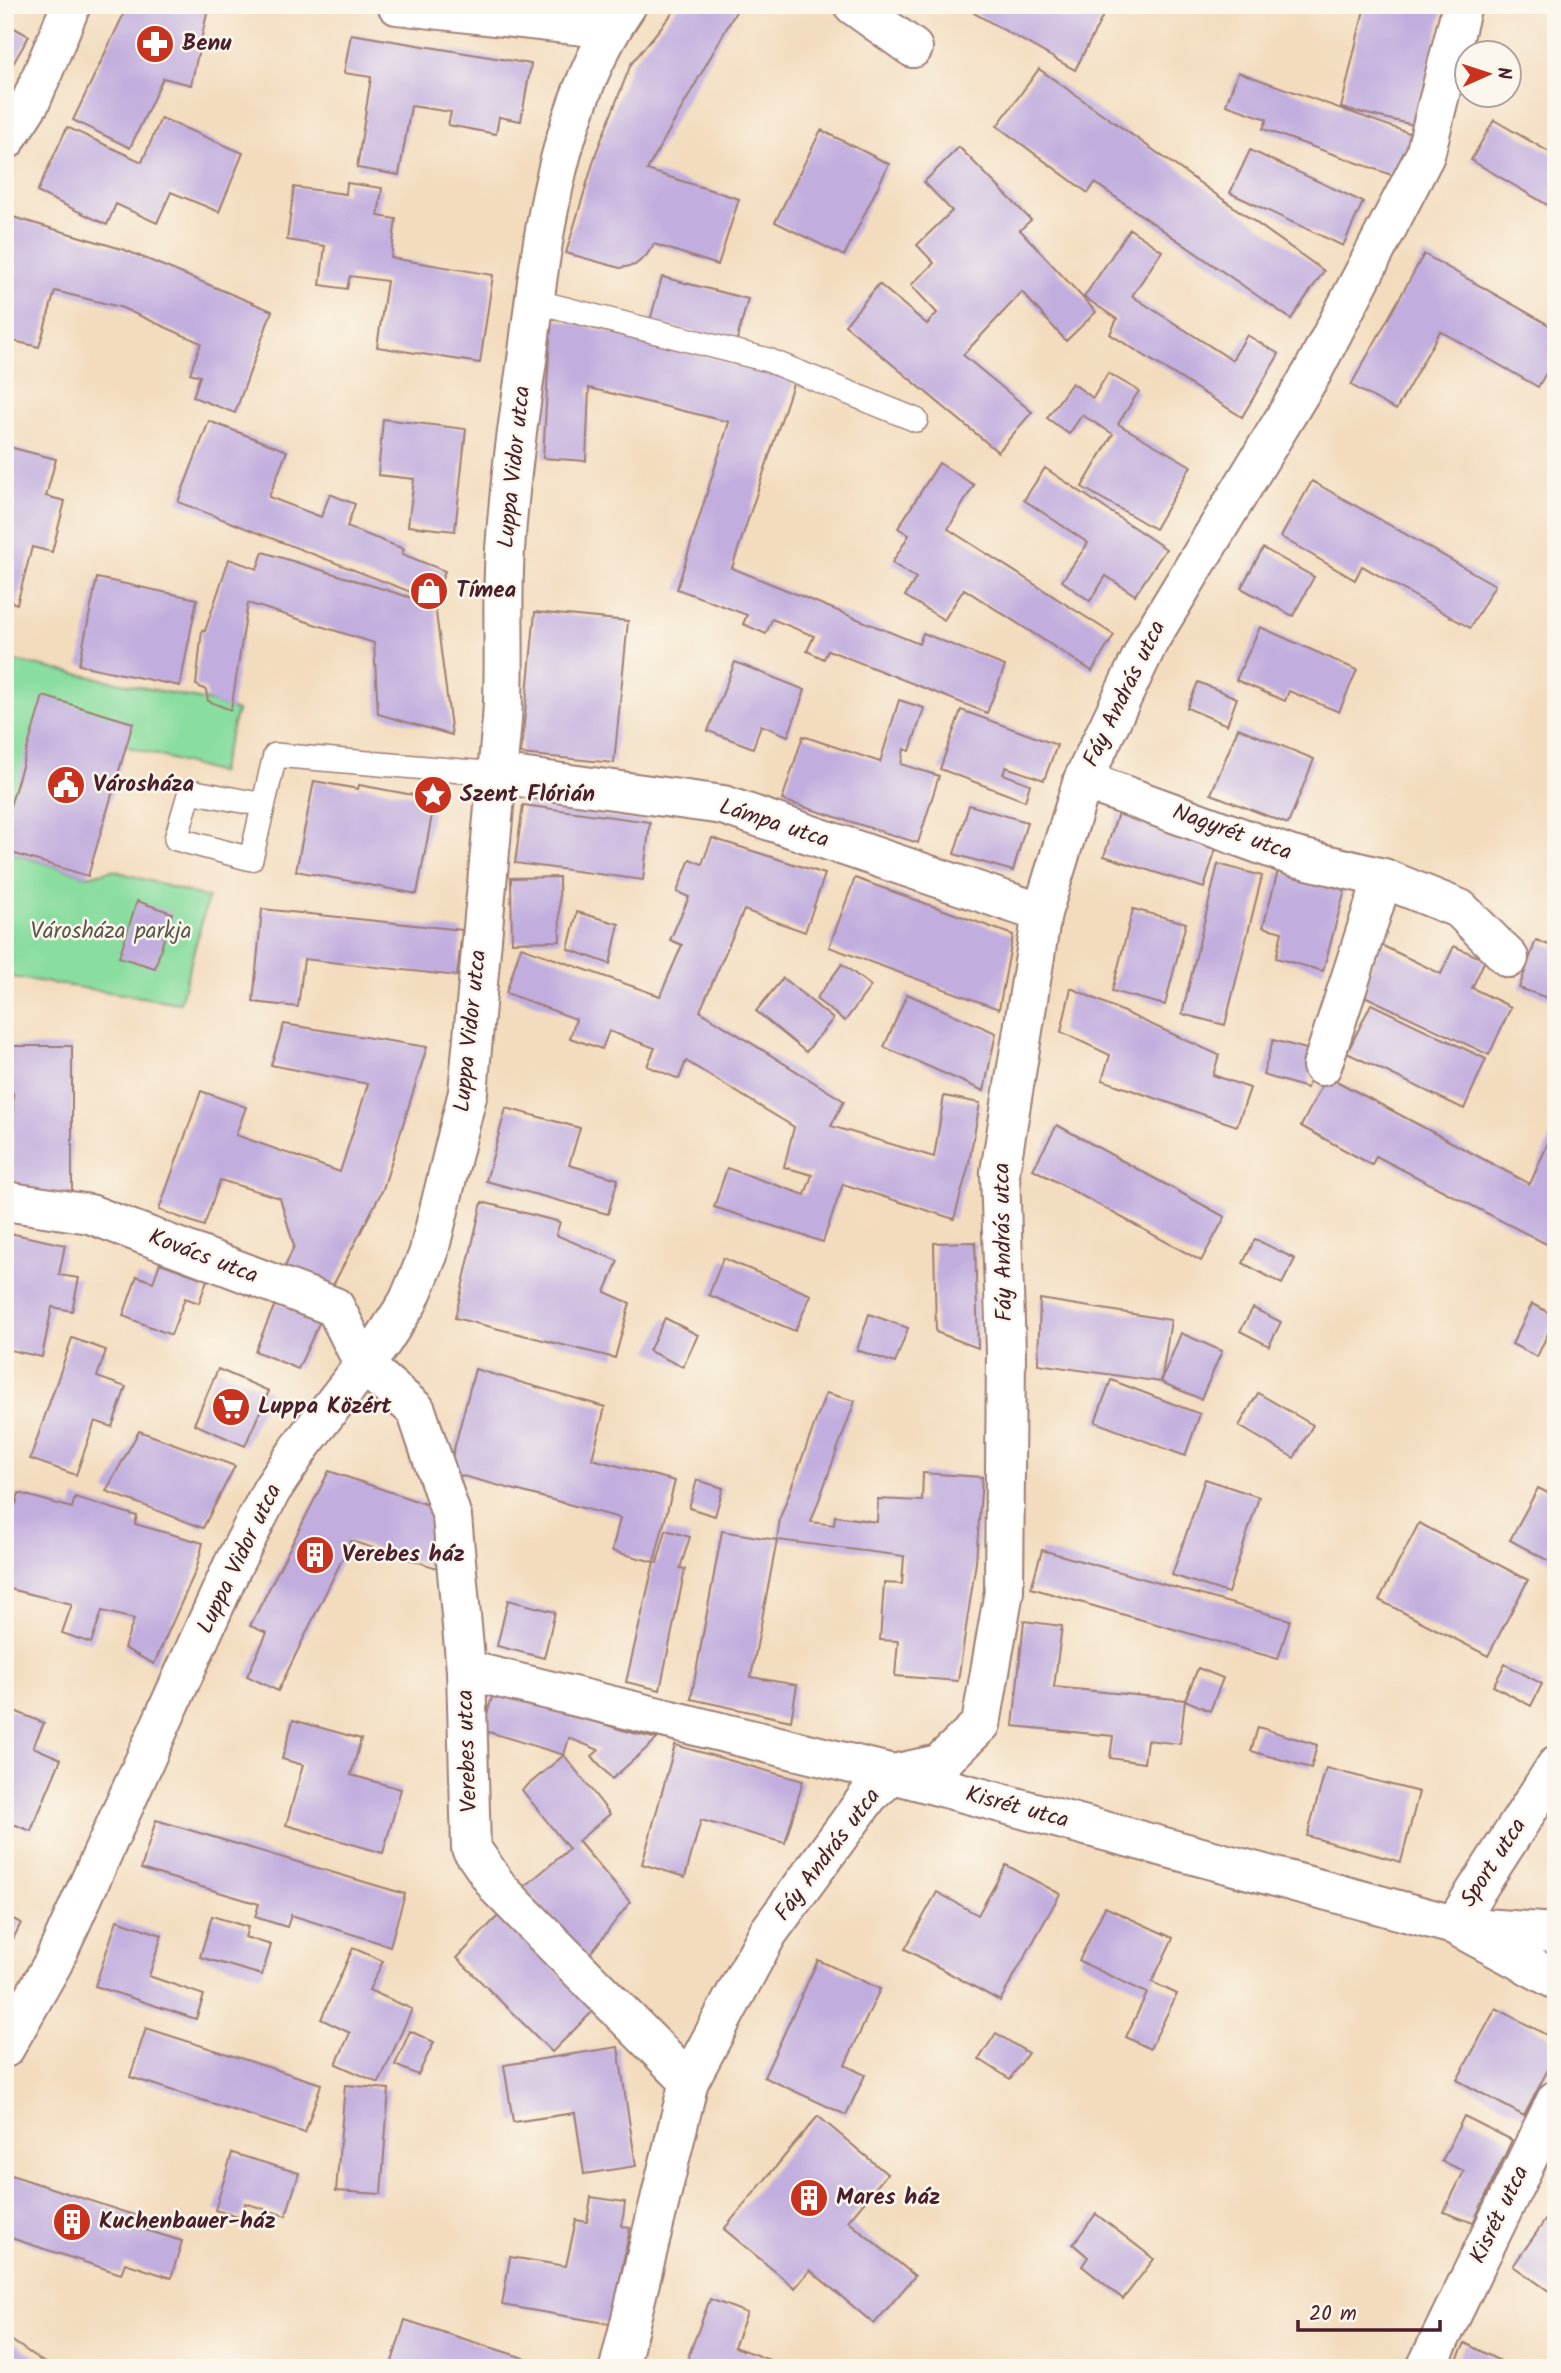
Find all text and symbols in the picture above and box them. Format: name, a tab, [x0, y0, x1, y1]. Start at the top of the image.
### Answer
pharmacy icon: Benu	[134, 23, 176, 65]
place label: Benu	[182, 26, 232, 62]
north arrow	[1452, 38, 1522, 108]
text: N	[1488, 66, 1518, 80]
street label: Luppa Vidor utca	[489, 384, 541, 550]
shop icon: Tímea	[408, 570, 450, 612]
place label: Tímea	[456, 573, 517, 609]
street label: Fáy András utca	[1074, 615, 1176, 773]
public building icon: Városháza	[45, 764, 87, 806]
place label: Városháza	[93, 767, 195, 803]
place icon: Szent Flórián	[412, 774, 454, 816]
place label: Szent Flórián	[460, 777, 595, 813]
street label: Lámpa utca	[714, 789, 834, 859]
street label: Nagyrét utca	[1167, 795, 1297, 871]
park label: Városháza parkja	[30, 914, 192, 950]
street label: Luppa Vidor utca	[445, 948, 497, 1114]
street label: Fáy András utca	[985, 1162, 1023, 1322]
street label: Kovács utca	[143, 1220, 263, 1294]
supermarket icon: Luppa Közért	[210, 1386, 252, 1428]
place label: Luppa Közért	[258, 1389, 392, 1425]
street label: Luppa Vidor utca	[188, 1478, 292, 1640]
building icon: Verebes ház	[294, 1534, 336, 1576]
place label: Verebes ház	[342, 1537, 465, 1573]
street label: Verebes utca	[448, 1689, 488, 1813]
street label: Kisrét utca	[961, 1777, 1073, 1839]
street label: Fáy András utca	[766, 1781, 890, 1929]
street label: Sport utca	[1452, 1811, 1536, 1915]
street label: Kisrét utca	[1461, 2160, 1539, 2270]
building icon: Mares ház	[788, 2177, 830, 2219]
place label: Mares ház	[836, 2180, 940, 2216]
building icon: Kuchenbauer-ház	[51, 2201, 93, 2243]
place label: Kuchenbauer-ház	[99, 2204, 276, 2240]
scale bar	[1298, 2289, 1440, 2333]
text: 20 m	[1309, 2298, 1357, 2331]

